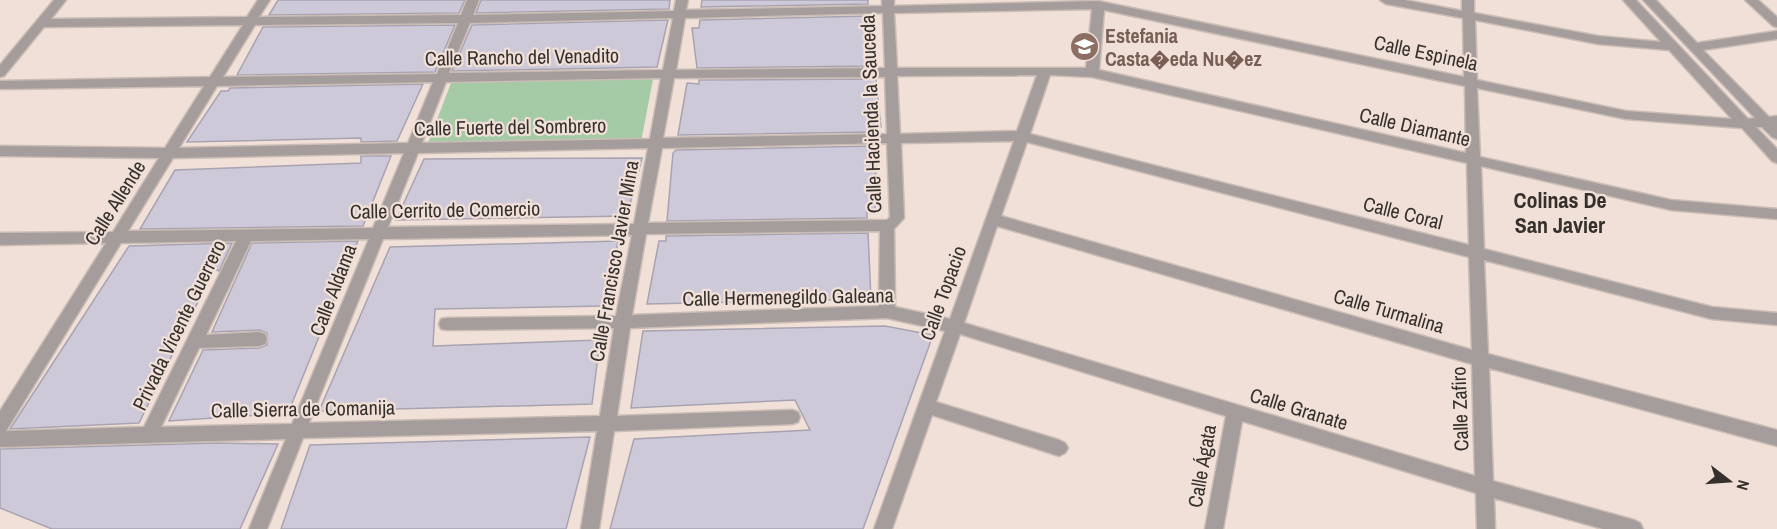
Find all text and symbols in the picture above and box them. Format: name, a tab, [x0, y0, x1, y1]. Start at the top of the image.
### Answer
street label: Calle Hacienda la Sauceda	[854, 14, 887, 214]
place label: Estefania Casta�eda Nu�ez	[1105, 22, 1262, 72]
street label: Calle Espinela	[1372, 28, 1481, 77]
school or university icon: Estefania Casta�eda Nu�ez	[1068, 31, 1100, 63]
street label: Calle Rancho del Venadito	[425, 41, 619, 72]
street label: Calle Diamante	[1357, 101, 1473, 152]
street label: Calle Fuerte del Sombrero	[414, 111, 606, 142]
street label: Calle Allende	[78, 155, 151, 250]
street label: Calle Francisco Javier Mina	[582, 158, 645, 364]
district label: Colinas De San Javier	[1513, 185, 1607, 240]
street label: Calle Coral	[1361, 190, 1446, 235]
street label: Calle Cerrito de Comercio	[350, 194, 540, 225]
street label: Privada Vicente Guerrero	[126, 235, 232, 415]
street label: Calle Aldama	[303, 240, 362, 340]
street label: Calle Topacio	[913, 242, 972, 344]
street label: Calle Hermenegildo Galeana	[682, 281, 894, 312]
street label: Calle Turmalina	[1331, 282, 1448, 339]
street label: Calle Zafiro	[1445, 366, 1474, 452]
street label: Calle Granate	[1247, 381, 1351, 436]
street label: Calle Sierra de Comanija	[211, 393, 395, 424]
street label: Calle Ágata	[1181, 422, 1222, 510]
north arrow	[1699, 451, 1759, 511]
text: N	[1731, 478, 1755, 493]

